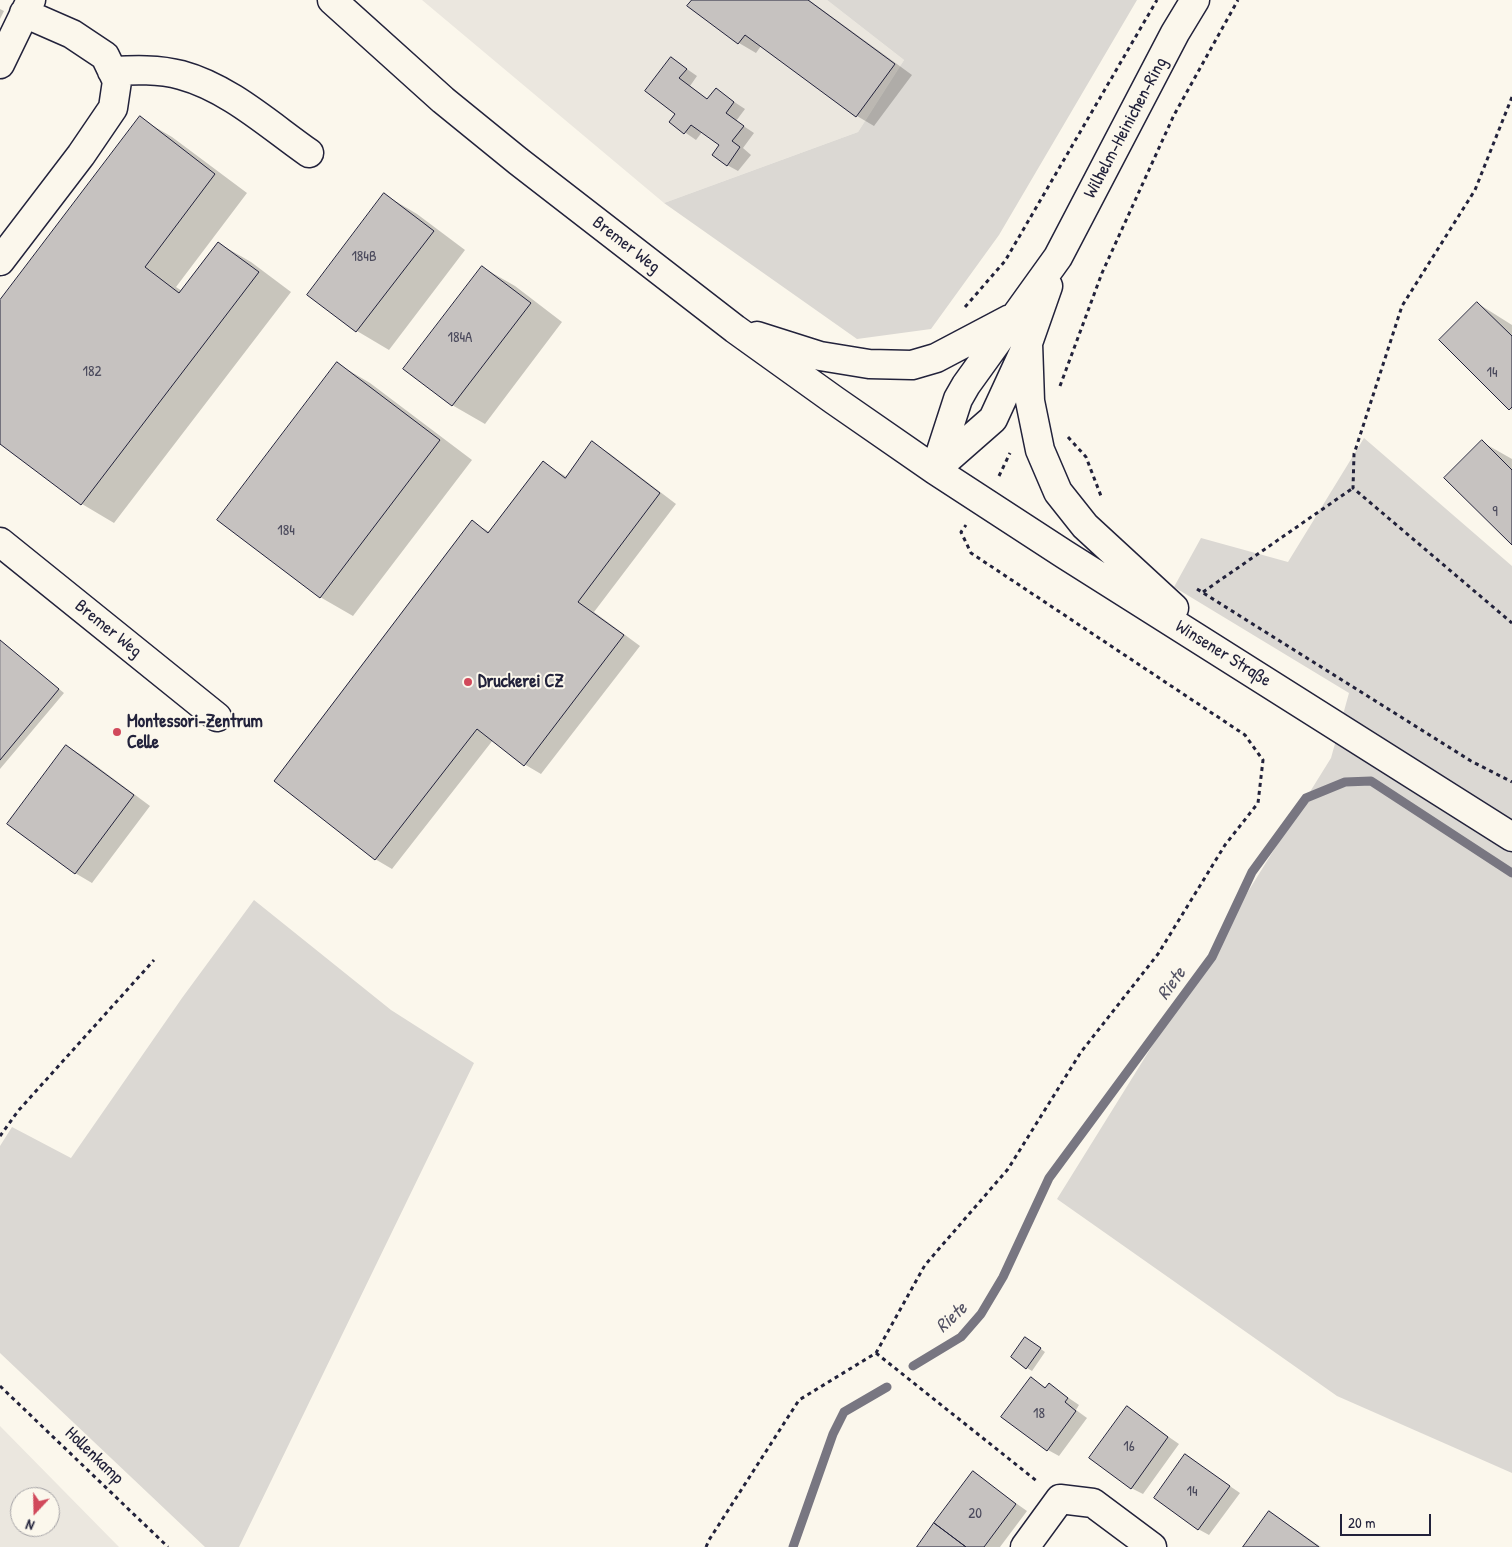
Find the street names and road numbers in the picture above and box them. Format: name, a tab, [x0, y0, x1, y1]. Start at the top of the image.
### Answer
street label: Wilhelm-Heinichen-Ring	[1080, 54, 1172, 202]
street label: Bremer Weg	[588, 212, 664, 278]
street label: Bremer Weg	[70, 595, 146, 663]
street label: Winsener Straße	[1171, 616, 1275, 692]
street label: Hollenkamp	[60, 1423, 128, 1489]

